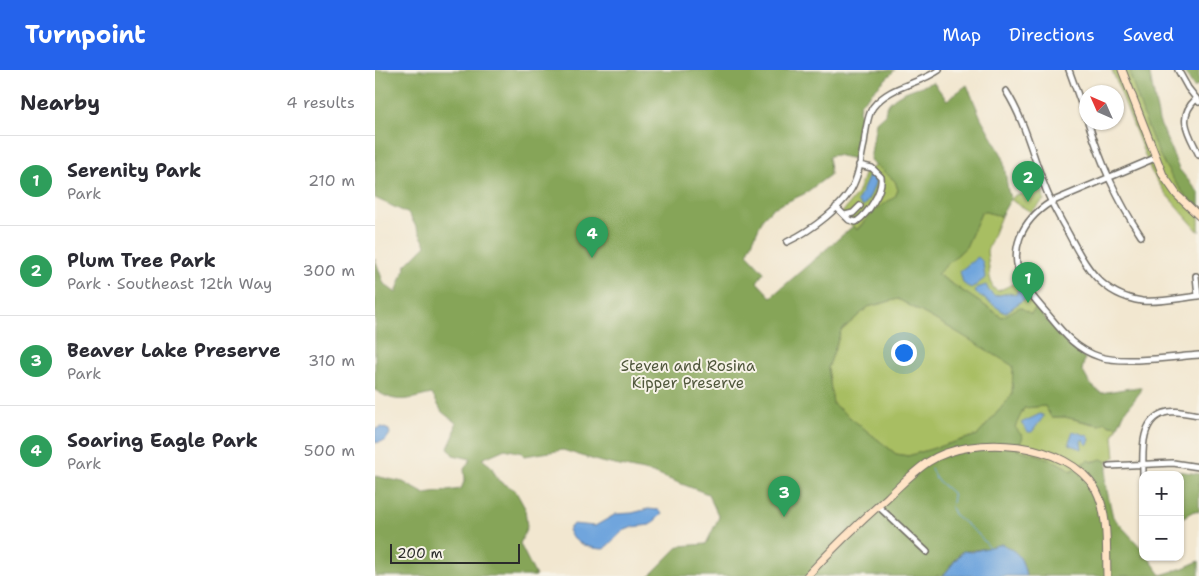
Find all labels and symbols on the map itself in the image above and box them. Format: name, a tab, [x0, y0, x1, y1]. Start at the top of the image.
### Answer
north arrow	[1079, 85, 1124, 130]
pin: 2	[1012, 161, 1044, 202]
pin: 4	[576, 217, 608, 258]
pin: 1	[1012, 262, 1044, 303]
your location	[891, 340, 917, 366]
park label: Steven and Rosina Kipper Preserve	[621, 356, 756, 393]
pin: 3	[768, 476, 800, 517]
scale bar	[390, 541, 520, 564]

